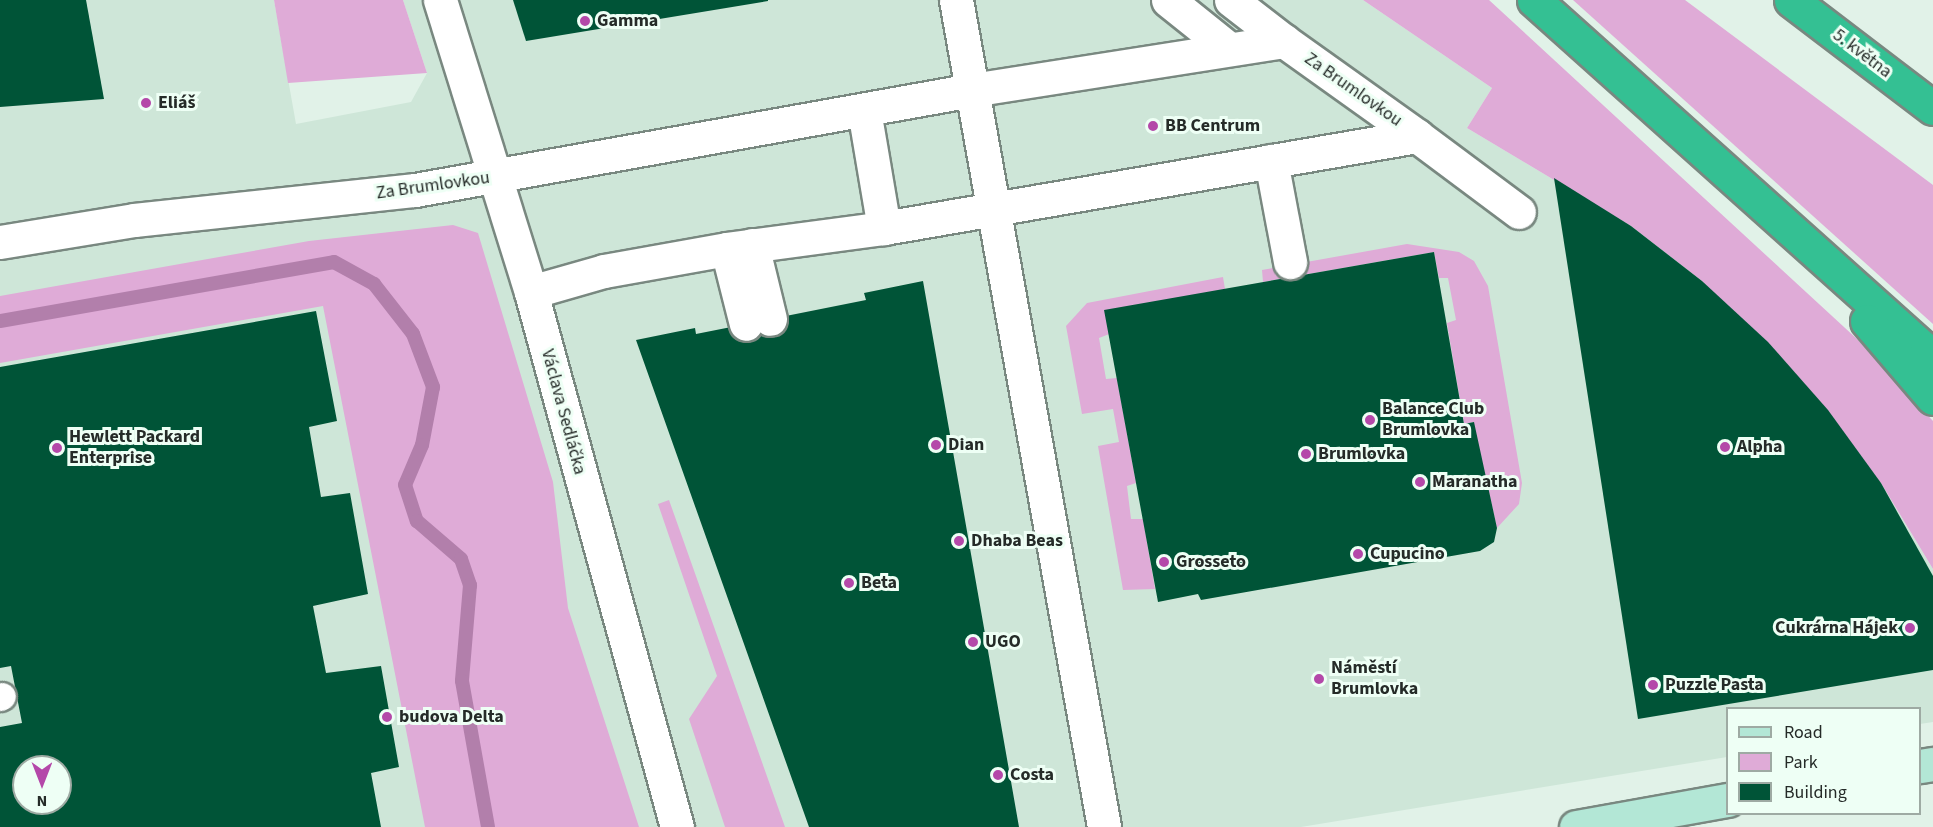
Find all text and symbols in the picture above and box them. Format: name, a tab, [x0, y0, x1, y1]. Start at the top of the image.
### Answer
place label: Gamma	[597, 10, 658, 32]
marker: Gamma	[578, 14, 592, 28]
street label: 5. května	[1828, 25, 1896, 83]
street label: Za Brumlovkou	[1300, 48, 1406, 132]
place label: Eliáš	[158, 92, 195, 114]
marker: Eliáš	[139, 96, 153, 110]
place label: BB Centrum	[1165, 115, 1260, 137]
marker: BB Centrum	[1146, 119, 1160, 133]
street label: Za Brumlovkou	[375, 167, 491, 205]
street label: Václava Sedláčka	[536, 347, 590, 477]
place label: Balance Club Brumlovka	[1382, 399, 1484, 442]
marker: Balance Club Brumlovka	[1363, 413, 1377, 427]
place label: Hewlett Packard Enterprise	[69, 427, 200, 470]
place label: Dian	[948, 434, 984, 456]
place label: Alpha	[1737, 436, 1783, 458]
marker: Dian	[929, 438, 943, 452]
marker: Alpha	[1718, 440, 1732, 454]
marker: Hewlett Packard Enterprise	[50, 441, 64, 455]
place label: Brumlovka	[1318, 443, 1405, 465]
marker: Brumlovka	[1299, 447, 1313, 461]
place label: Maranatha	[1432, 471, 1517, 493]
marker: Maranatha	[1413, 475, 1427, 489]
place label: Dhaba Beas	[971, 530, 1063, 552]
marker: Dhaba Beas	[952, 534, 966, 548]
place label: Cupucino	[1370, 543, 1445, 565]
marker: Cupucino	[1351, 547, 1365, 561]
place label: Grosseto	[1176, 551, 1246, 573]
marker: Grosseto	[1157, 555, 1171, 569]
place label: Beta	[861, 572, 897, 594]
marker: Beta	[842, 576, 856, 590]
place label: Cukrárna Hájek	[1775, 617, 1898, 639]
marker: Cukrárna Hájek	[1903, 621, 1917, 635]
place label: UGO	[985, 631, 1021, 653]
marker: UGO	[966, 635, 980, 649]
place label: Náměstí Brumlovka	[1331, 658, 1418, 700]
marker: Náměstí Brumlovka	[1312, 672, 1326, 686]
place label: Puzzle Pasta	[1665, 674, 1764, 696]
marker: Puzzle Pasta	[1646, 678, 1660, 692]
place label: budova Delta	[399, 706, 504, 728]
legend	[1726, 707, 1921, 815]
marker: budova Delta	[380, 710, 394, 724]
text: Road	[1784, 720, 1823, 745]
text: Park	[1784, 750, 1818, 775]
north arrow	[12, 755, 72, 815]
place label: Costa	[1010, 764, 1054, 786]
marker: Costa	[991, 768, 1005, 782]
text: Building	[1784, 780, 1847, 805]
text: N	[37, 790, 47, 812]

